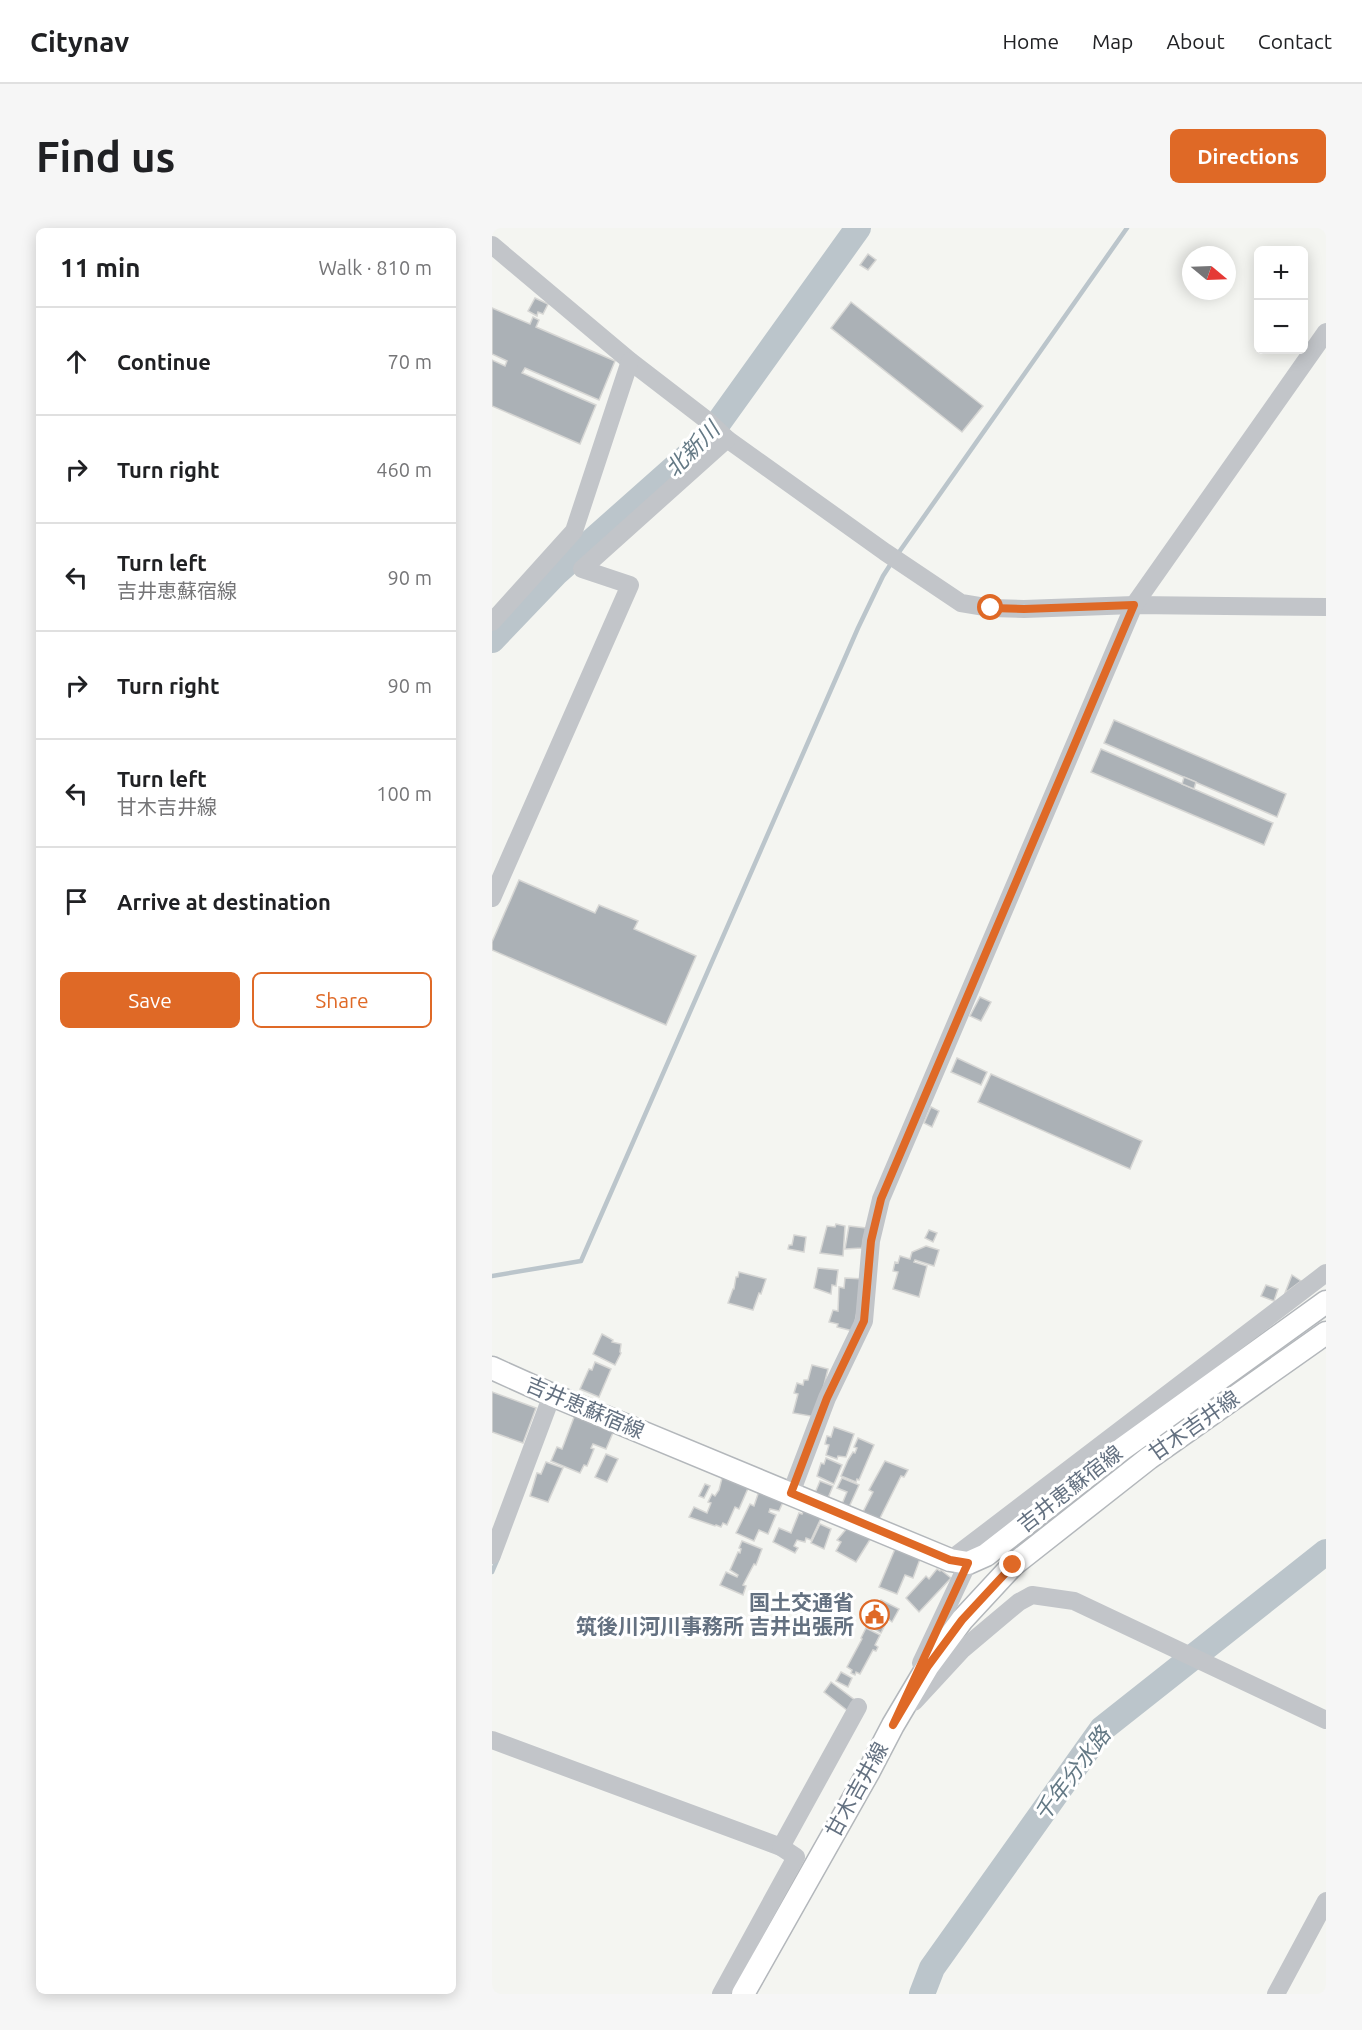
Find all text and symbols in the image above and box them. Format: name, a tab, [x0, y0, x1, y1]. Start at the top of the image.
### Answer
text: Citynav	[30, 26, 129, 57]
text: Home	[1002, 29, 1059, 53]
text: Map	[1092, 29, 1133, 53]
text: About	[1166, 29, 1225, 53]
text: Contact	[1258, 29, 1332, 53]
button: Directions	[1170, 129, 1326, 183]
text: Find us	[36, 133, 175, 180]
north arrow	[1182, 246, 1236, 300]
map controls	[1254, 246, 1308, 354]
button: +	[1254, 246, 1308, 300]
text: 11 min	[60, 253, 140, 282]
text: Walk · 810 m	[319, 256, 432, 279]
button: −	[1254, 300, 1308, 354]
icon: ahead	[60, 345, 93, 378]
text: Continue	[117, 349, 211, 374]
text: 70 m	[388, 350, 432, 373]
water label: 北新川	[660, 415, 725, 481]
icon: right	[60, 453, 93, 486]
text: Turn right	[117, 457, 219, 482]
text: 460 m	[376, 458, 432, 481]
text: Turn left	[117, 550, 207, 575]
icon: left	[60, 561, 93, 594]
text: 90 m	[388, 566, 432, 589]
text: 吉井恵蘇宿線	[117, 579, 237, 602]
route start	[977, 594, 1003, 620]
icon: right	[60, 669, 93, 702]
text: Turn right	[117, 673, 219, 698]
text: 90 m	[388, 674, 432, 697]
text: Turn left	[117, 766, 207, 791]
icon: left	[60, 777, 93, 810]
text: 100 m	[376, 782, 432, 805]
text: 甘木吉井線	[117, 795, 217, 818]
icon: arrive	[60, 885, 93, 918]
text: Arrive at destination	[117, 889, 331, 914]
button: Save	[60, 972, 240, 1028]
button: Share	[252, 972, 432, 1028]
street label: 吉井恵蘇宿線	[523, 1371, 648, 1443]
street label: 甘木吉井線	[1144, 1385, 1243, 1465]
street label: 吉井恵蘇宿線	[1012, 1440, 1126, 1536]
route end	[999, 1551, 1025, 1577]
place label: 国土交通省 筑後川河川事務所 吉井出張所	[576, 1590, 854, 1638]
public building icon: 国土交通省 筑後川河川事務所 吉井出張所	[859, 1599, 891, 1631]
water label: 千年分水路	[1029, 1721, 1116, 1825]
street label: 甘木吉井線	[820, 1738, 892, 1841]

